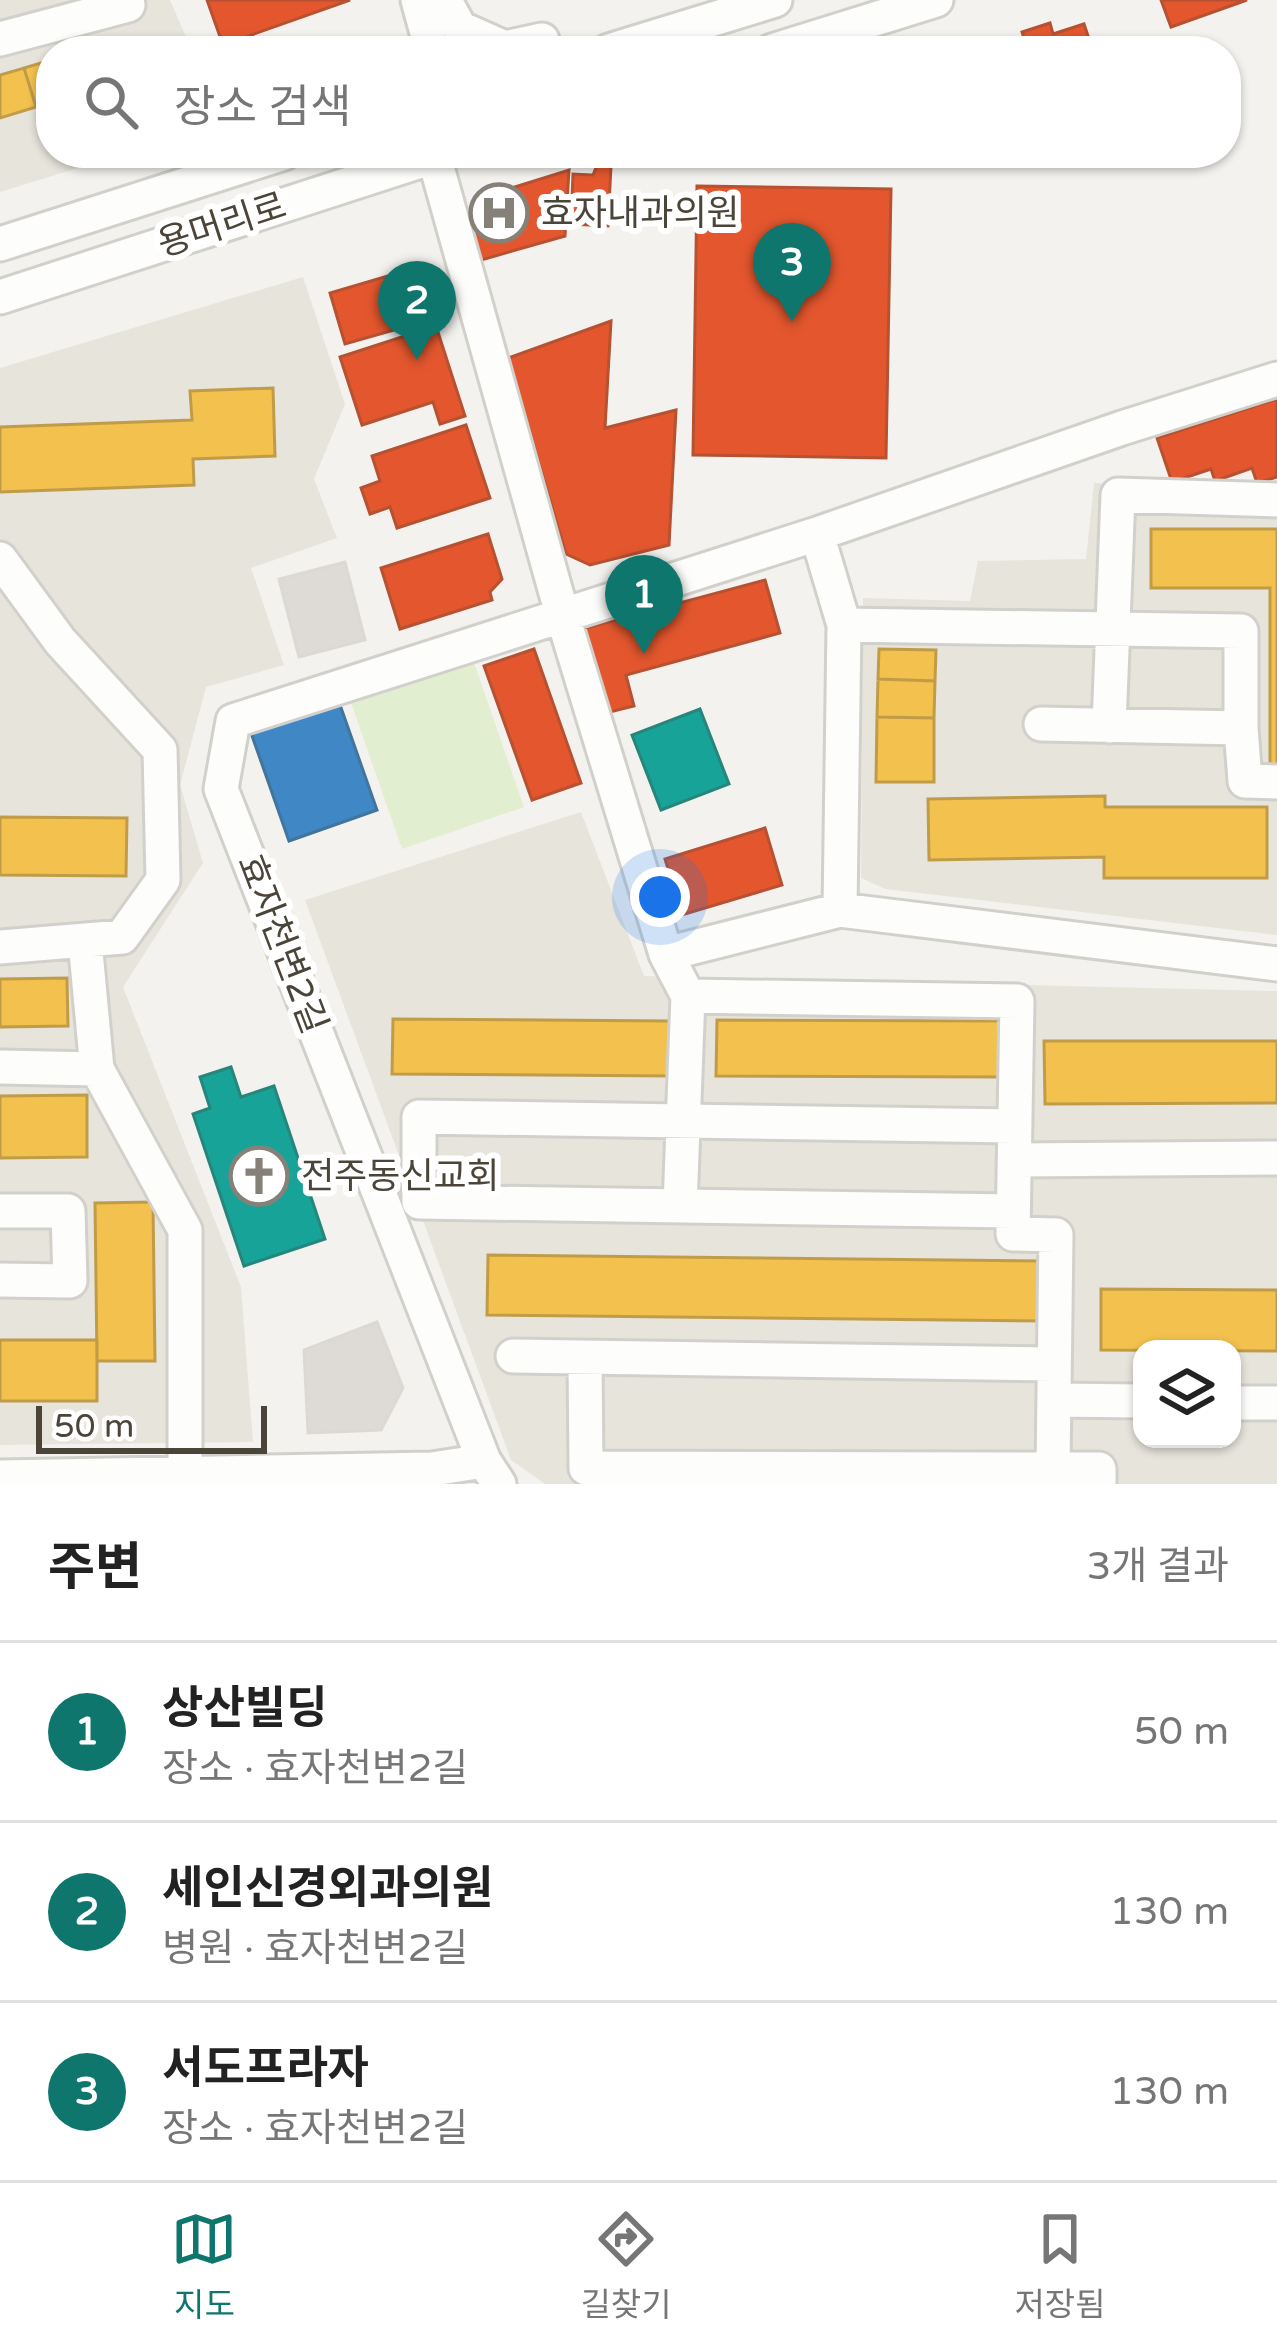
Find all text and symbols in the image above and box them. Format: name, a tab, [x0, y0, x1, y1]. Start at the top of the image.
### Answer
search box	[36, 36, 1241, 168]
icon: search	[78, 69, 144, 135]
text: 장소 검색	[174, 81, 351, 135]
hospital icon: 효자내과의원	[468, 182, 530, 244]
street label: 용머리로	[152, 184, 292, 266]
place label: 효자내과의원	[541, 192, 740, 235]
pin: 3	[753, 223, 831, 322]
pin: 2	[378, 261, 456, 360]
pin: 1	[605, 555, 683, 654]
street label: 효자천변2길	[228, 848, 336, 1040]
your location	[630, 867, 690, 927]
church icon: 전주동신교회	[228, 1145, 290, 1207]
place label: 전주동신교회	[301, 1155, 500, 1198]
map controls	[1133, 1340, 1241, 1448]
button: layers	[1133, 1340, 1241, 1448]
scale bar	[36, 1400, 267, 1453]
text: 50 m	[54, 1407, 134, 1446]
text: 주변	[48, 1537, 142, 1599]
text: 3개 결과	[1087, 1543, 1229, 1590]
text: 상산빌딩	[162, 1682, 328, 1736]
text: 1	[75, 1708, 99, 1755]
text: 50 m	[1134, 1708, 1229, 1755]
text: 장소 · 효자천변2길	[162, 1745, 468, 1792]
text: 세인신경외과의원	[162, 1862, 493, 1916]
text: 2	[75, 1888, 99, 1935]
text: 130 m	[1110, 1888, 1229, 1935]
text: 병원 · 효자천변2길	[162, 1925, 468, 1972]
text: 서도프라자	[162, 2042, 369, 2096]
text: 3	[75, 2068, 99, 2115]
text: 130 m	[1110, 2068, 1229, 2115]
text: 장소 · 효자천변2길	[162, 2105, 468, 2152]
tab: 지도	[171, 2206, 237, 2326]
tab: 길찾기	[580, 2206, 672, 2326]
tab: 저장됨	[1014, 2206, 1106, 2326]

